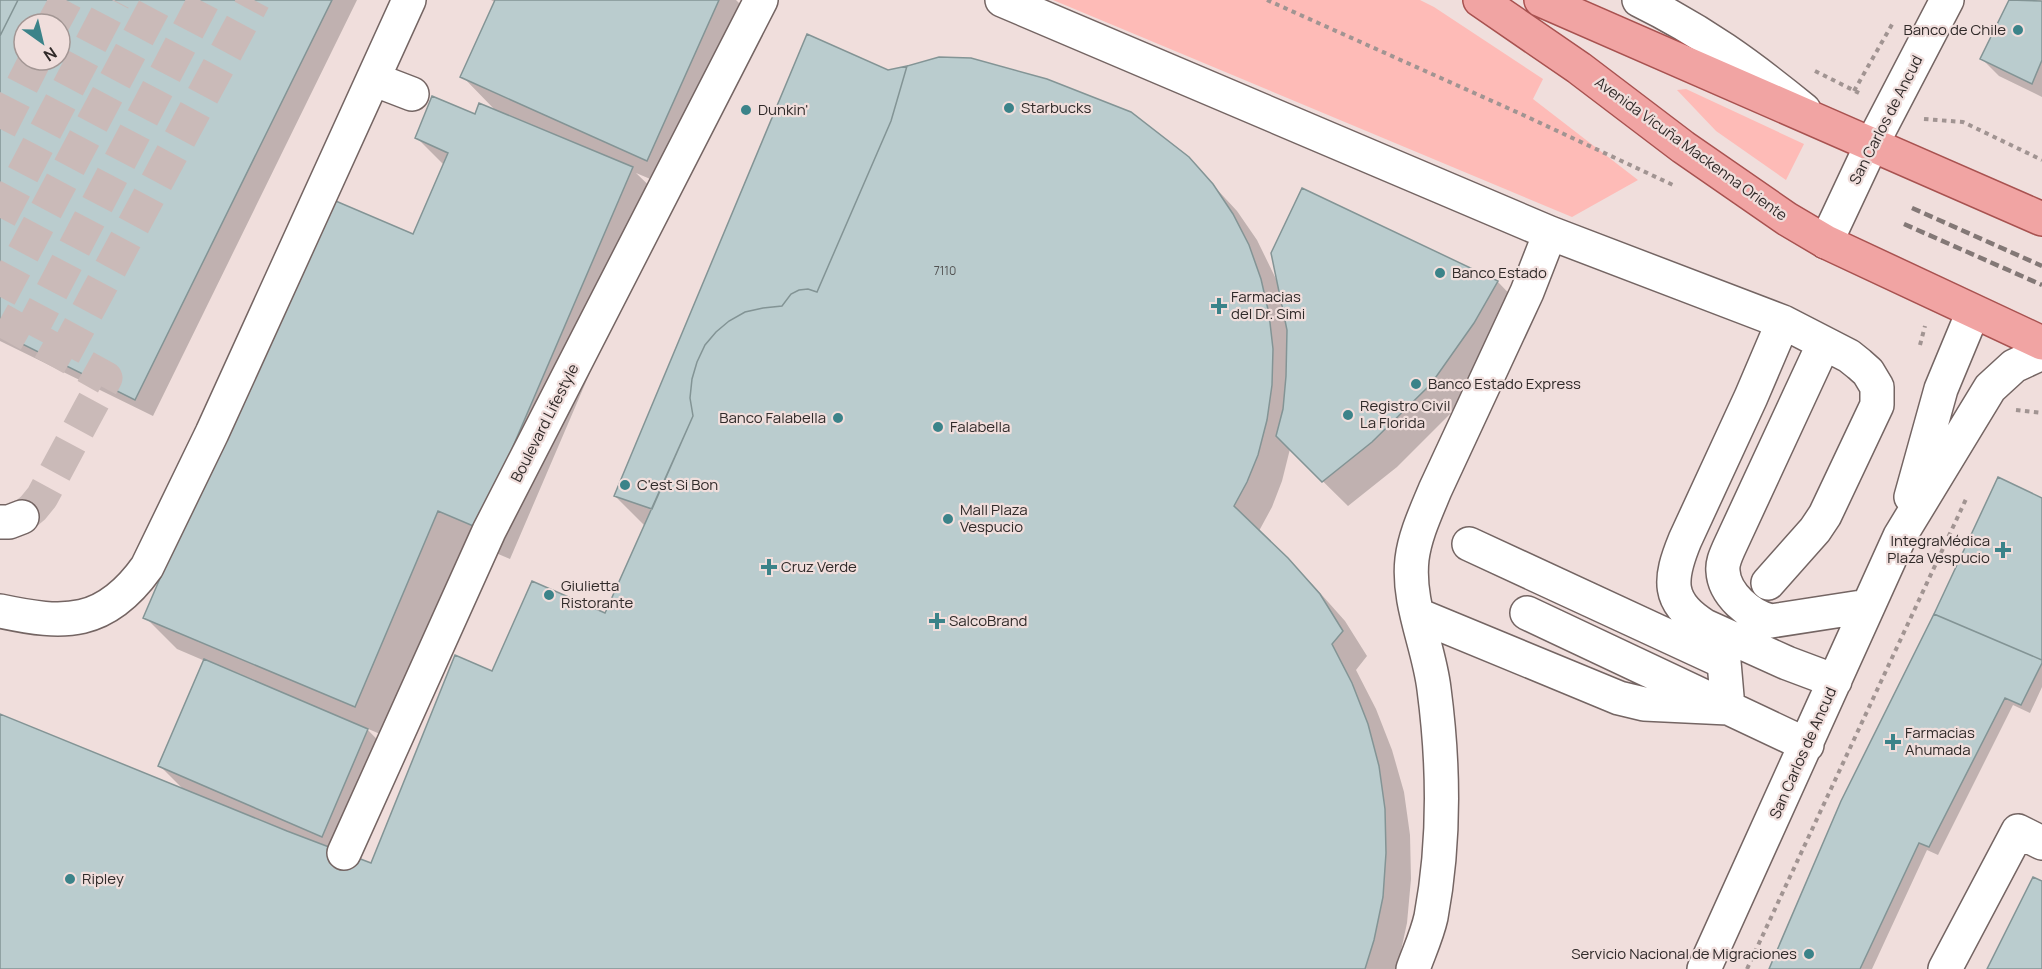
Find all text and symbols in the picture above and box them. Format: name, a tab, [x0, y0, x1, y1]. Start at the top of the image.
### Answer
north arrow	[12, 12, 72, 72]
place label: Banco de Chile	[1904, 19, 2006, 40]
marker: Banco de Chile	[2011, 23, 2025, 37]
text: N	[39, 42, 61, 67]
street label: San Carlos de Ancud	[1844, 52, 1927, 188]
street label: Avenida Vicuña Mackenna Oriente	[1591, 72, 1792, 226]
place label: Starbucks	[1021, 97, 1091, 118]
place label: Dunkin'	[758, 99, 808, 120]
marker: Starbucks	[1002, 101, 1016, 115]
marker: Dunkin'	[739, 103, 753, 117]
house number: 7110	[934, 262, 956, 279]
place label: Banco Estado	[1452, 262, 1547, 283]
marker: Banco Estado	[1433, 266, 1447, 280]
place label: Farmacias del Dr. Simi	[1231, 286, 1305, 324]
marker: Farmacias del Dr. Simi	[1212, 299, 1226, 313]
street label: Boulevard Lifestyle	[506, 360, 584, 486]
place label: Banco Estado Express	[1428, 373, 1581, 394]
marker: Banco Estado Express	[1409, 377, 1423, 391]
place label: Registro Civil La Florida	[1360, 395, 1450, 433]
place label: Banco Falabella	[719, 407, 826, 428]
marker: Registro Civil La Florida	[1341, 408, 1355, 422]
marker: Banco Falabella	[831, 411, 845, 425]
place label: Falabella	[950, 416, 1010, 437]
marker: Falabella	[931, 420, 945, 434]
place label: C'est Si Bon	[637, 474, 718, 495]
marker: C'est Si Bon	[618, 478, 632, 492]
place label: Mall Plaza Vespucio	[960, 499, 1028, 537]
marker: Mall Plaza Vespucio	[941, 512, 955, 526]
place label: IntegraMédica Plaza Vespucio	[1887, 530, 1990, 568]
marker: IntegraMédica Plaza Vespucio	[1994, 541, 2012, 559]
place label: Cruz Verde	[781, 556, 857, 577]
marker: Cruz Verde	[762, 560, 776, 574]
place label: Giulietta Ristorante	[561, 575, 633, 613]
marker: Giulietta Ristorante	[542, 588, 556, 602]
place label: SalcoBrand	[949, 610, 1027, 631]
marker: SalcoBrand	[930, 614, 944, 628]
street label: San Carlos de Ancud	[1764, 684, 1841, 822]
place label: Farmacias Ahumada	[1905, 722, 1975, 760]
marker: Farmacias Ahumada	[1886, 735, 1900, 749]
place label: Ripley	[82, 868, 124, 889]
marker: Ripley	[63, 872, 77, 886]
place label: Servicio Nacional de Migraciones	[1571, 943, 1797, 964]
marker: Servicio Nacional de Migraciones	[1802, 947, 1816, 961]

